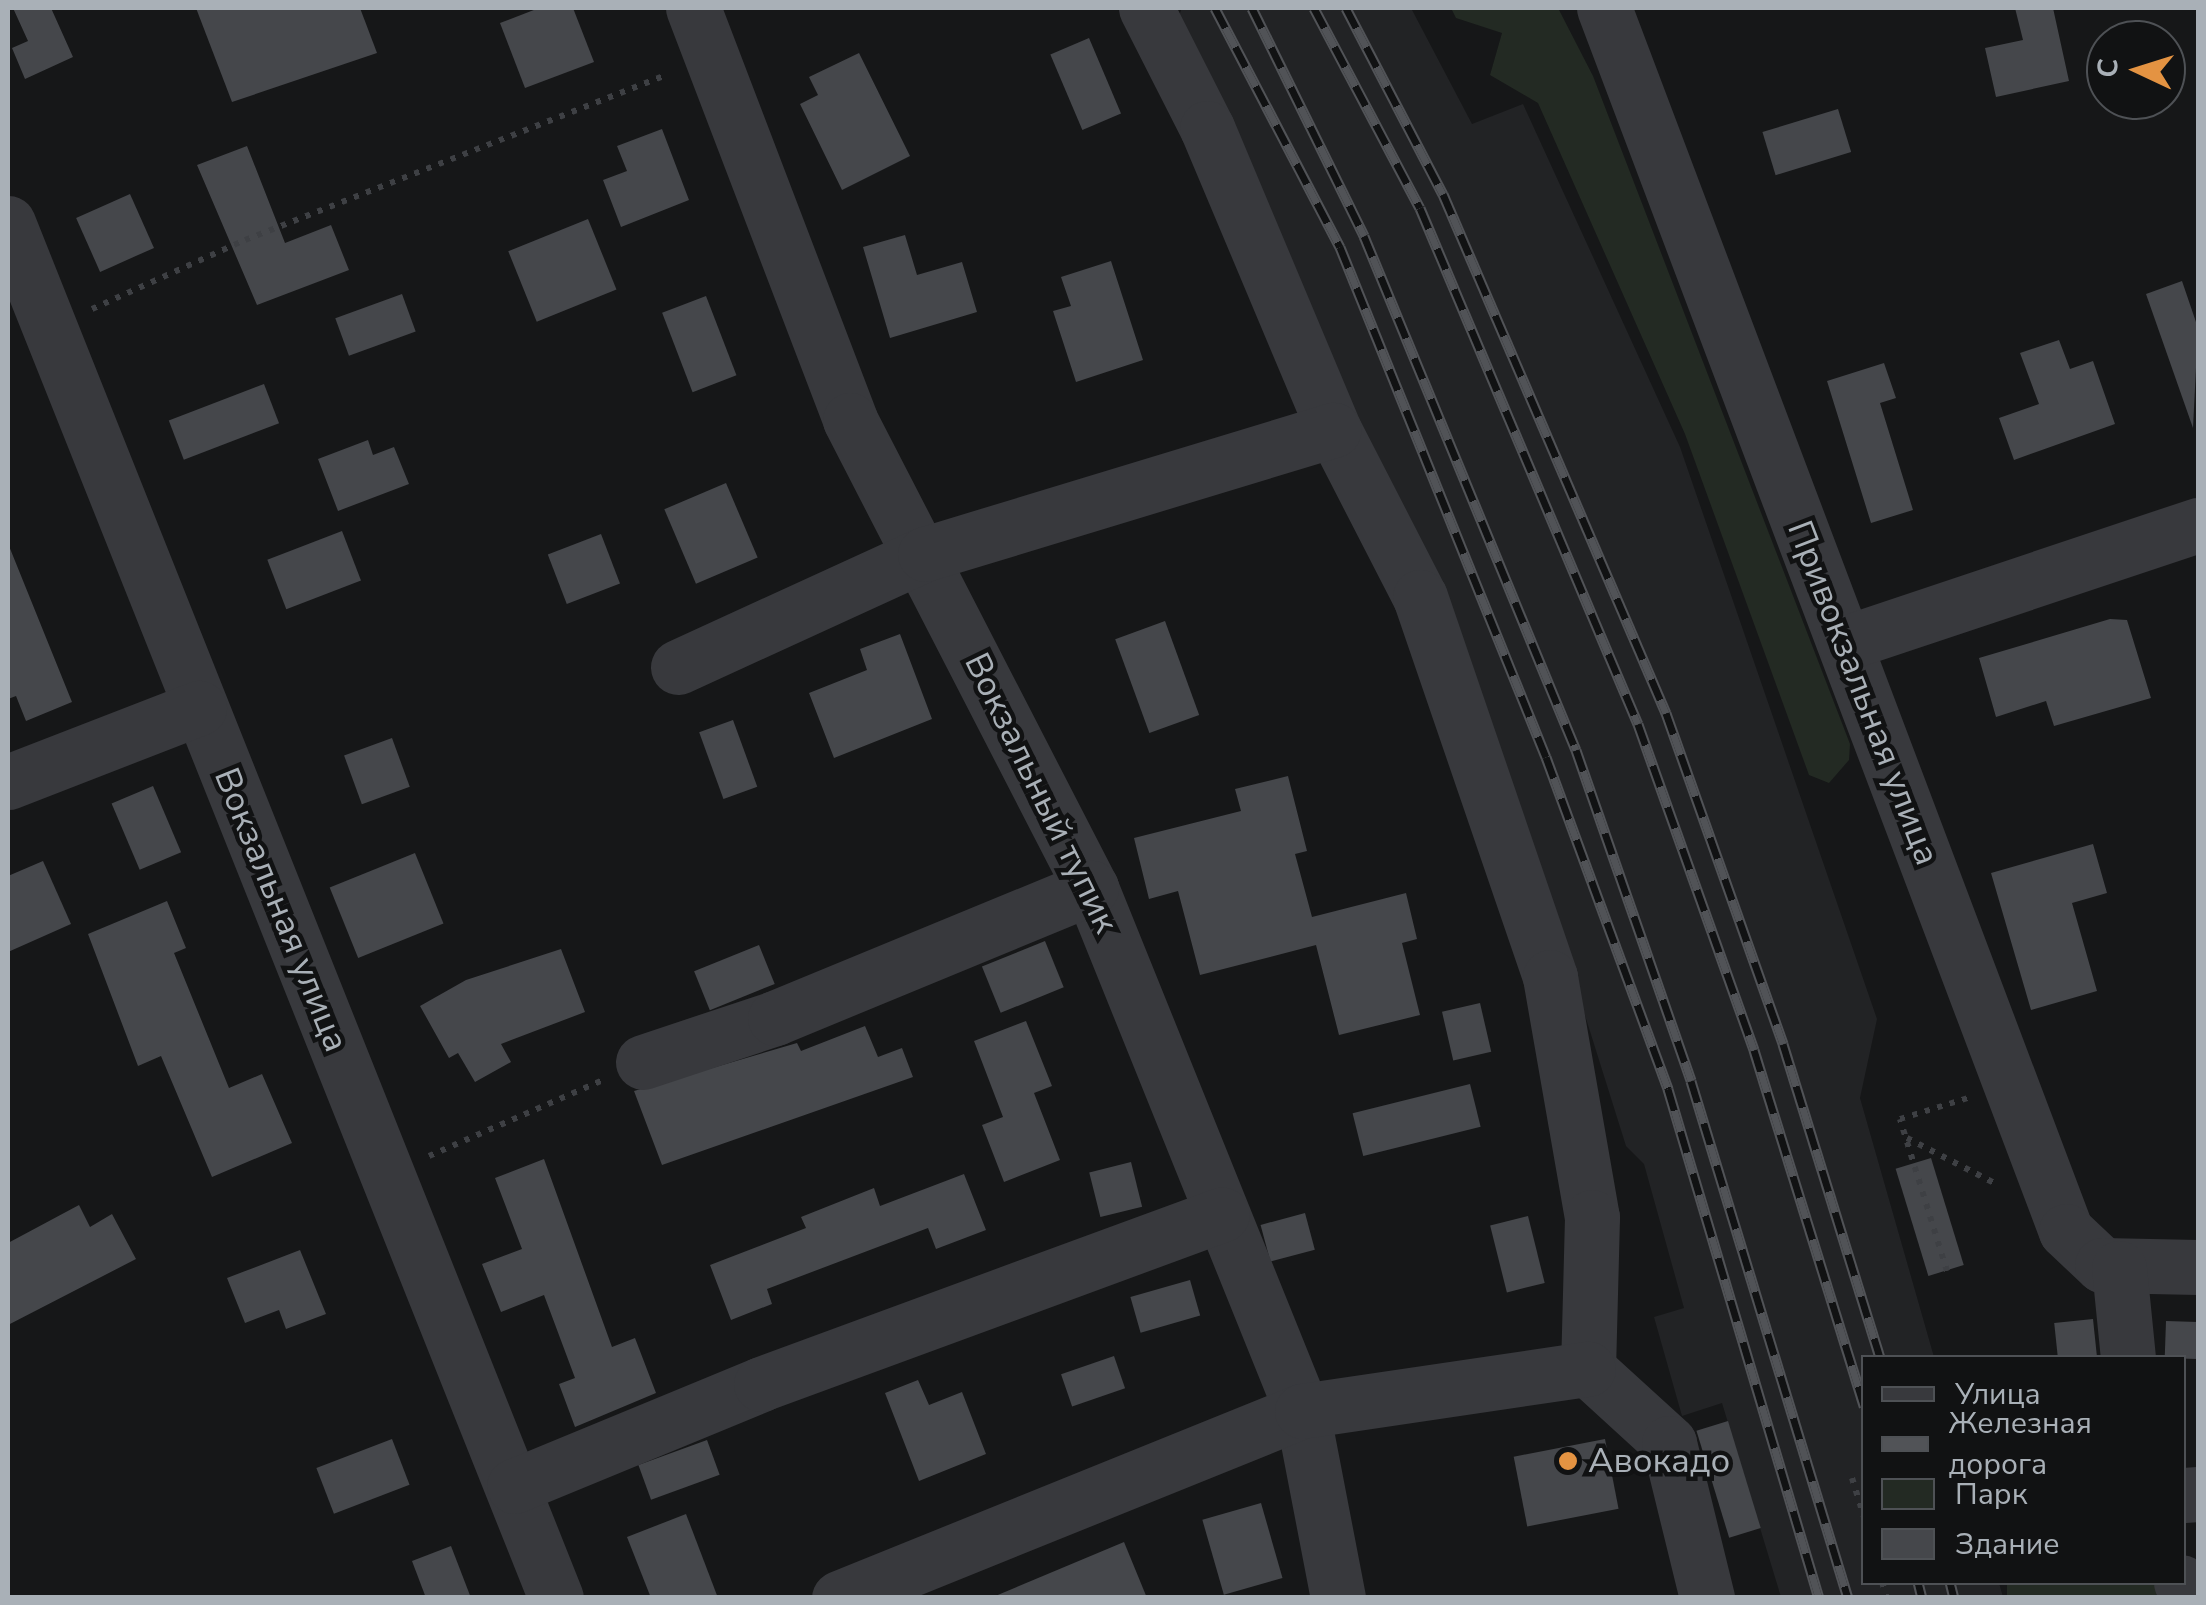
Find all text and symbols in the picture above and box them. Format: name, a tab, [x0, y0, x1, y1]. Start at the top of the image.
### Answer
north arrow	[2086, 20, 2186, 120]
text: С	[2088, 57, 2128, 79]
street label: Привокзальная улица	[1778, 515, 1948, 871]
street label: Вокзальный тупик	[955, 646, 1127, 940]
street label: Вокзальная улица	[205, 762, 357, 1058]
legend	[1861, 1355, 2186, 1585]
text: Улица	[1955, 1374, 2041, 1415]
text: Железная дорога	[1949, 1403, 2092, 1485]
place label: Авокадо	[1588, 1440, 1730, 1482]
marker: Авокадо	[1557, 1450, 1579, 1472]
text: Парк	[1955, 1474, 2027, 1515]
text: Здание	[1955, 1524, 2060, 1565]

